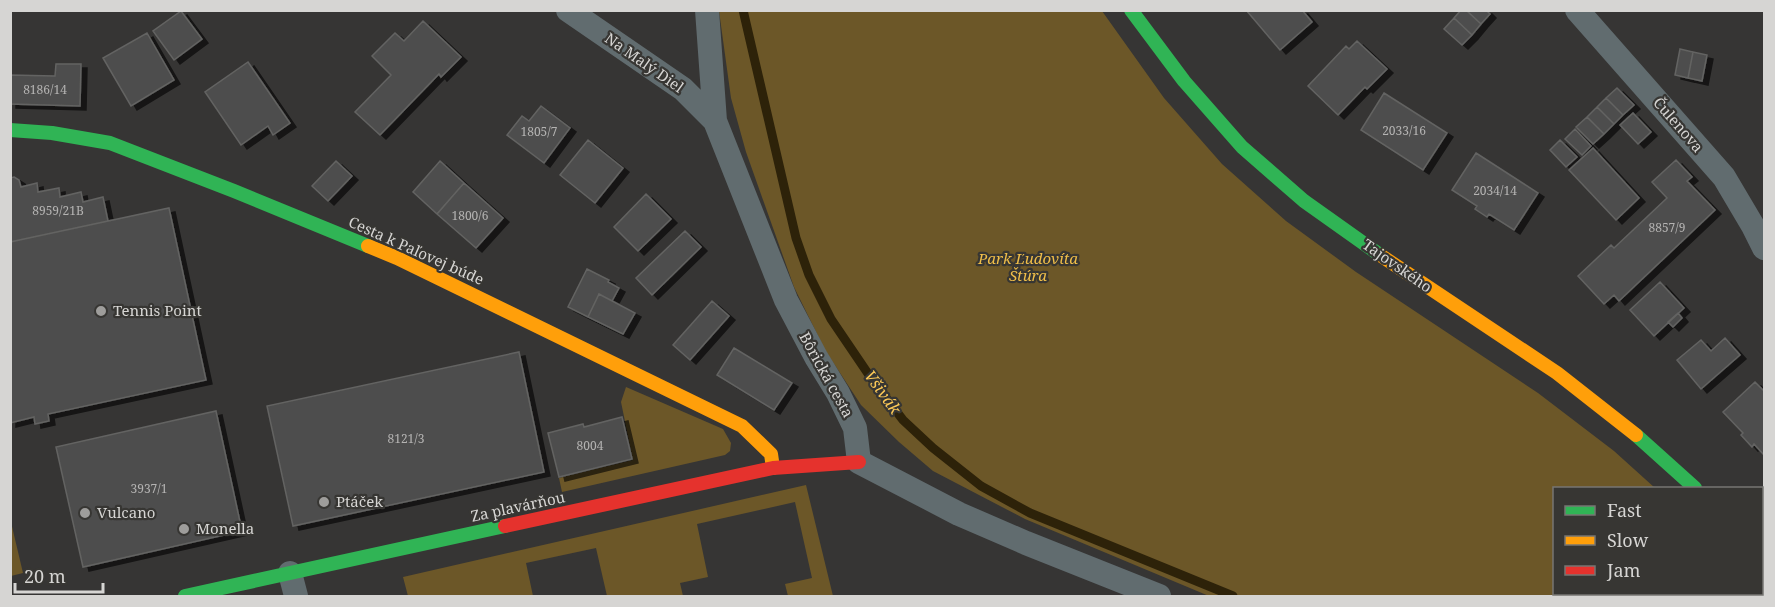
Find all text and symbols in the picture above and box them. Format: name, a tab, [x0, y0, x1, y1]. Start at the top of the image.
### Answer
street label: Na Malý Diel	[601, 28, 688, 97]
house number: 8186/14	[23, 81, 67, 98]
street label: Čulenova	[1649, 93, 1708, 156]
house number: 2033/16	[1382, 122, 1426, 139]
house number: 1805/7	[521, 123, 558, 140]
house number: 2034/14	[1473, 182, 1517, 199]
house number: 8959/21B	[32, 202, 84, 219]
house number: 1800/6	[452, 207, 489, 224]
street label: Cesta k Paľovej búde	[346, 211, 487, 289]
house number: 8857/9	[1649, 219, 1686, 236]
street label: Tajovského	[1359, 234, 1436, 296]
park label: Park Ľudovíta Štúra	[977, 248, 1078, 285]
place label: Tennis Point	[113, 300, 202, 320]
marker: Tennis Point	[94, 304, 108, 318]
street label: Bôrická cesta	[795, 328, 859, 421]
water label: Všivák	[860, 366, 907, 419]
house number: 8121/3	[388, 430, 425, 447]
house number: 8004	[577, 437, 604, 454]
house number: 3937/1	[131, 480, 168, 497]
street label: Za plavárňou	[469, 486, 567, 526]
legend	[1553, 487, 1763, 595]
place label: Ptáček	[336, 491, 383, 511]
marker: Ptáček	[317, 495, 331, 509]
text: Fast	[1607, 498, 1642, 522]
place label: Vulcano	[97, 502, 155, 522]
marker: Vulcano	[78, 506, 92, 520]
place label: Monella	[196, 518, 254, 538]
marker: Monella	[177, 522, 191, 536]
text: Slow	[1607, 528, 1649, 552]
scale bar	[15, 556, 104, 594]
text: Jam	[1606, 558, 1641, 582]
text: 20 m	[24, 564, 66, 588]

